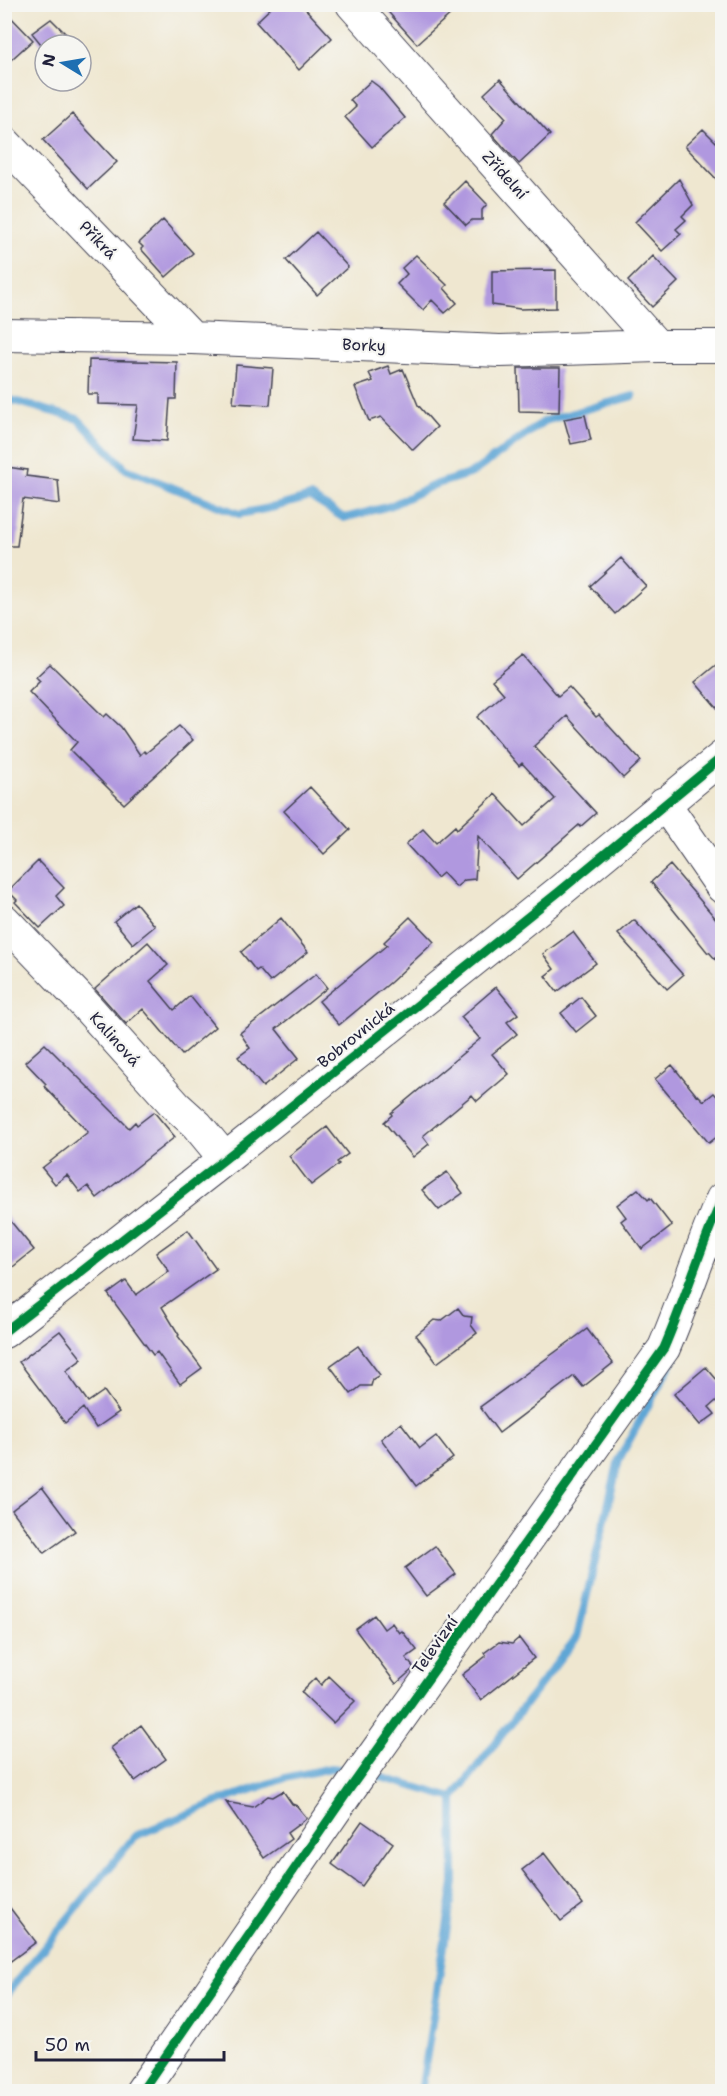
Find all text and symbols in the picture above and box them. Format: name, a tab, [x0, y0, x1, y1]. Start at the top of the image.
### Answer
north arrow	[33, 33, 93, 93]
text: N	[37, 52, 60, 68]
street label: Zřídelní	[478, 146, 533, 204]
street label: Příkrá	[75, 216, 121, 264]
street label: Borky	[342, 334, 386, 356]
street label: Bobrovnická	[313, 997, 399, 1073]
street label: Kalinová	[85, 1007, 145, 1071]
street label: Televizní	[407, 1611, 463, 1678]
scale bar	[36, 2024, 224, 2062]
text: 50 m	[45, 2033, 90, 2057]

